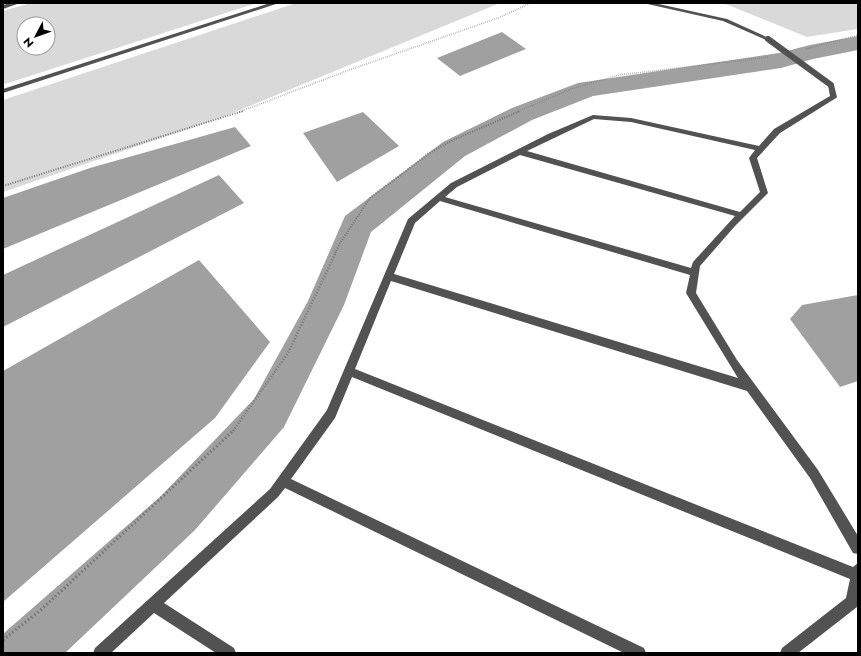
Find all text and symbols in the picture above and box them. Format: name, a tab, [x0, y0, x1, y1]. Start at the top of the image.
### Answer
north arrow	[16, 16, 56, 56]
text: N	[20, 34, 37, 51]

